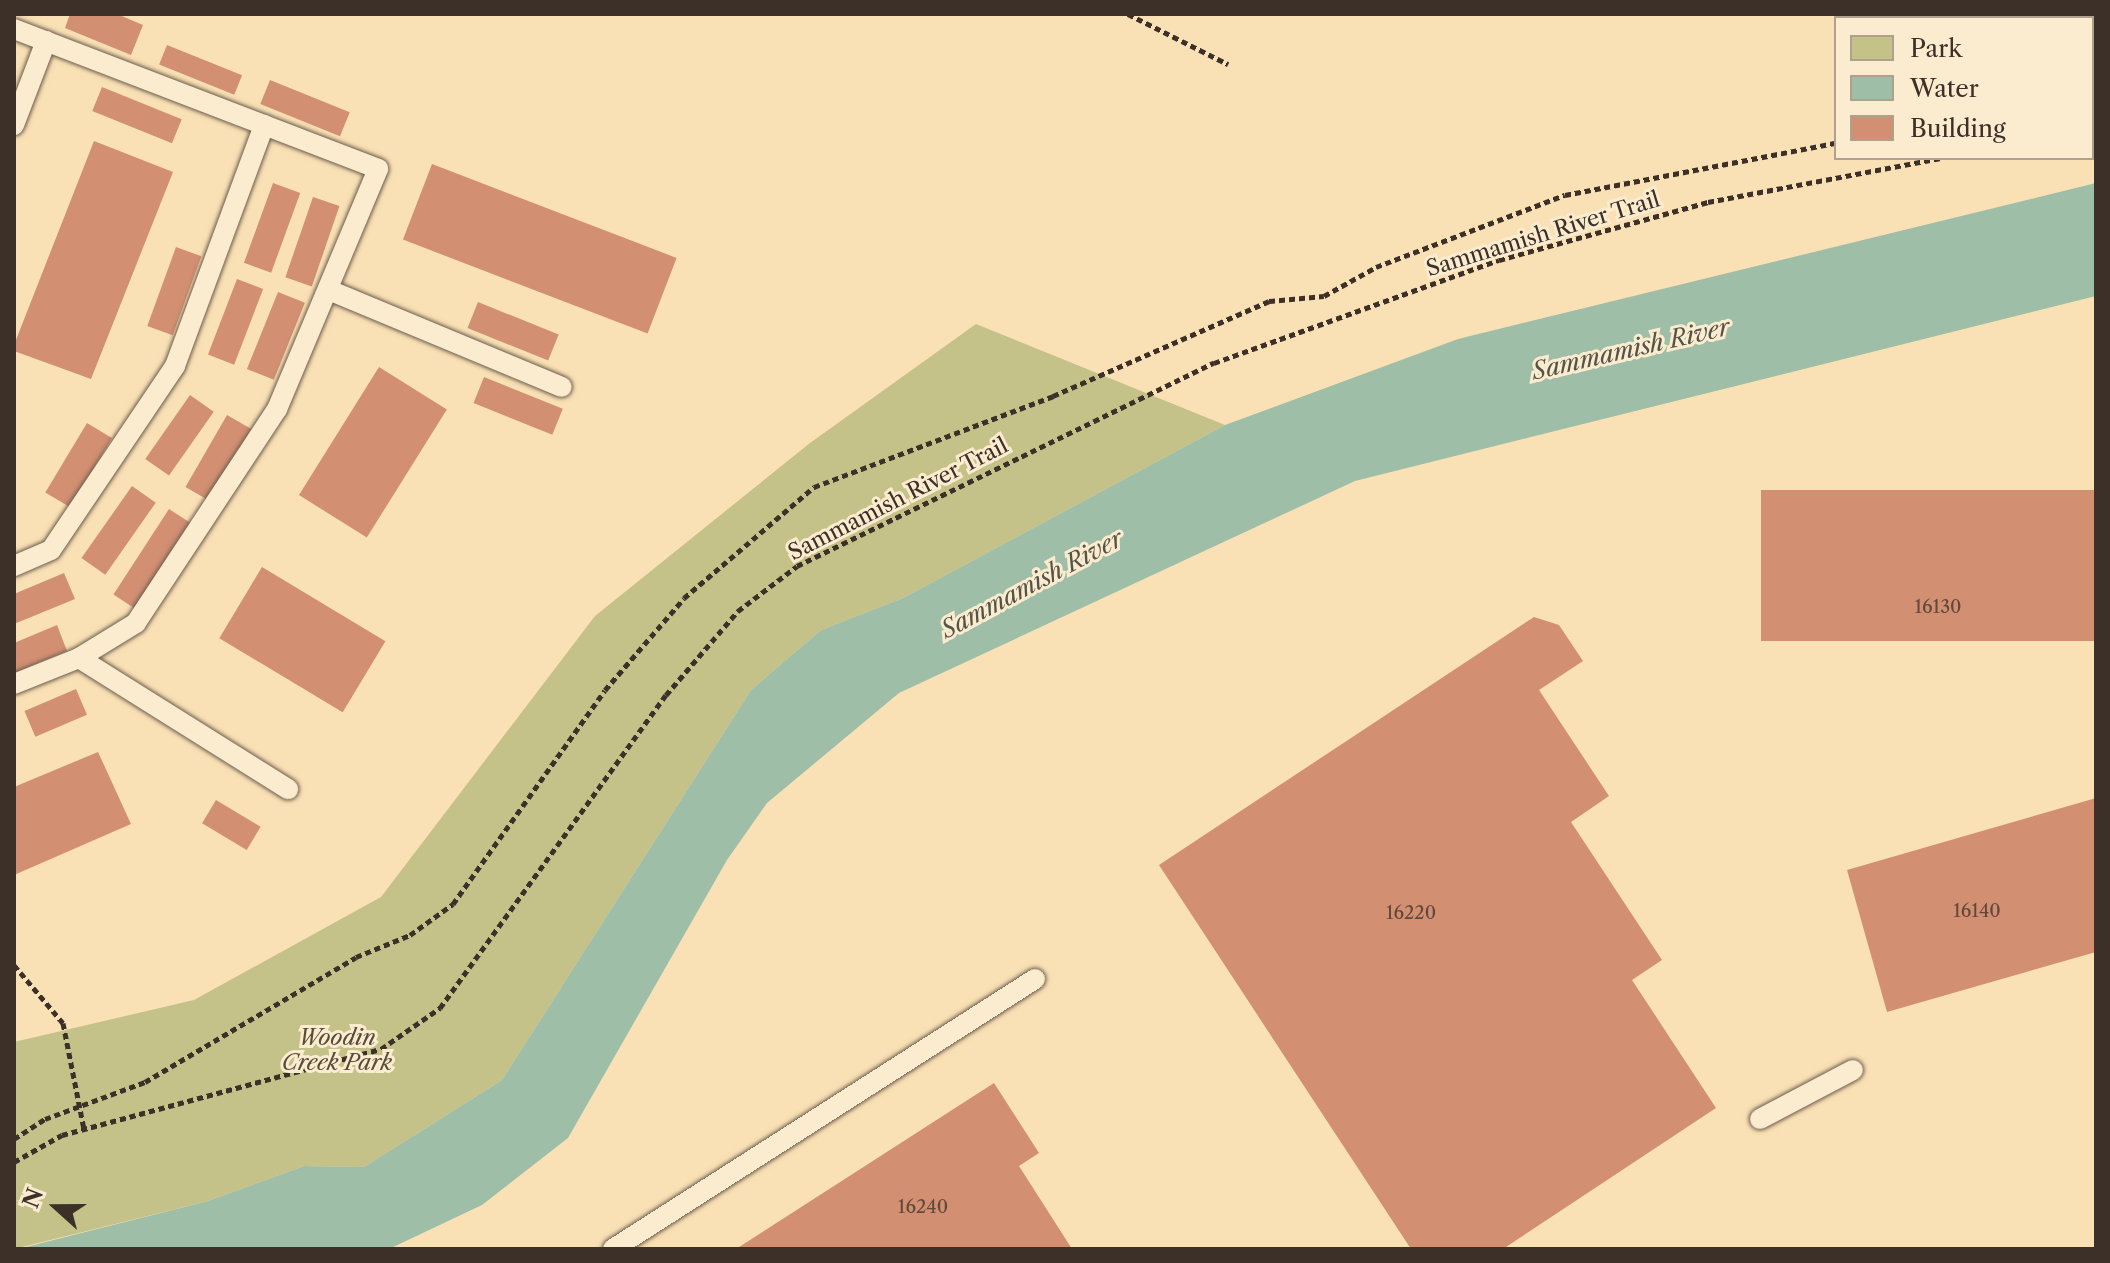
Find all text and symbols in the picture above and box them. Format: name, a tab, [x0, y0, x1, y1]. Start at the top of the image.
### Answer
legend	[1834, 16, 2094, 160]
text: Park	[1910, 34, 1962, 63]
text: Water	[1910, 74, 1979, 103]
text: Building	[1910, 114, 2006, 143]
street label: Sammamish River Trail	[1422, 186, 1664, 282]
water label: Sammamish River	[1529, 312, 1733, 386]
street label: Sammamish River Trail	[783, 432, 1013, 566]
water label: Sammamish River	[936, 524, 1128, 644]
house number: 16130	[1915, 596, 1961, 618]
house number: 16140	[1953, 900, 2001, 922]
house number: 16220	[1386, 902, 1436, 924]
park label: Woodin Creek Park	[282, 1024, 392, 1076]
north arrow	[16, 1167, 96, 1247]
text: N	[17, 1184, 49, 1212]
house number: 16240	[898, 1196, 948, 1218]

